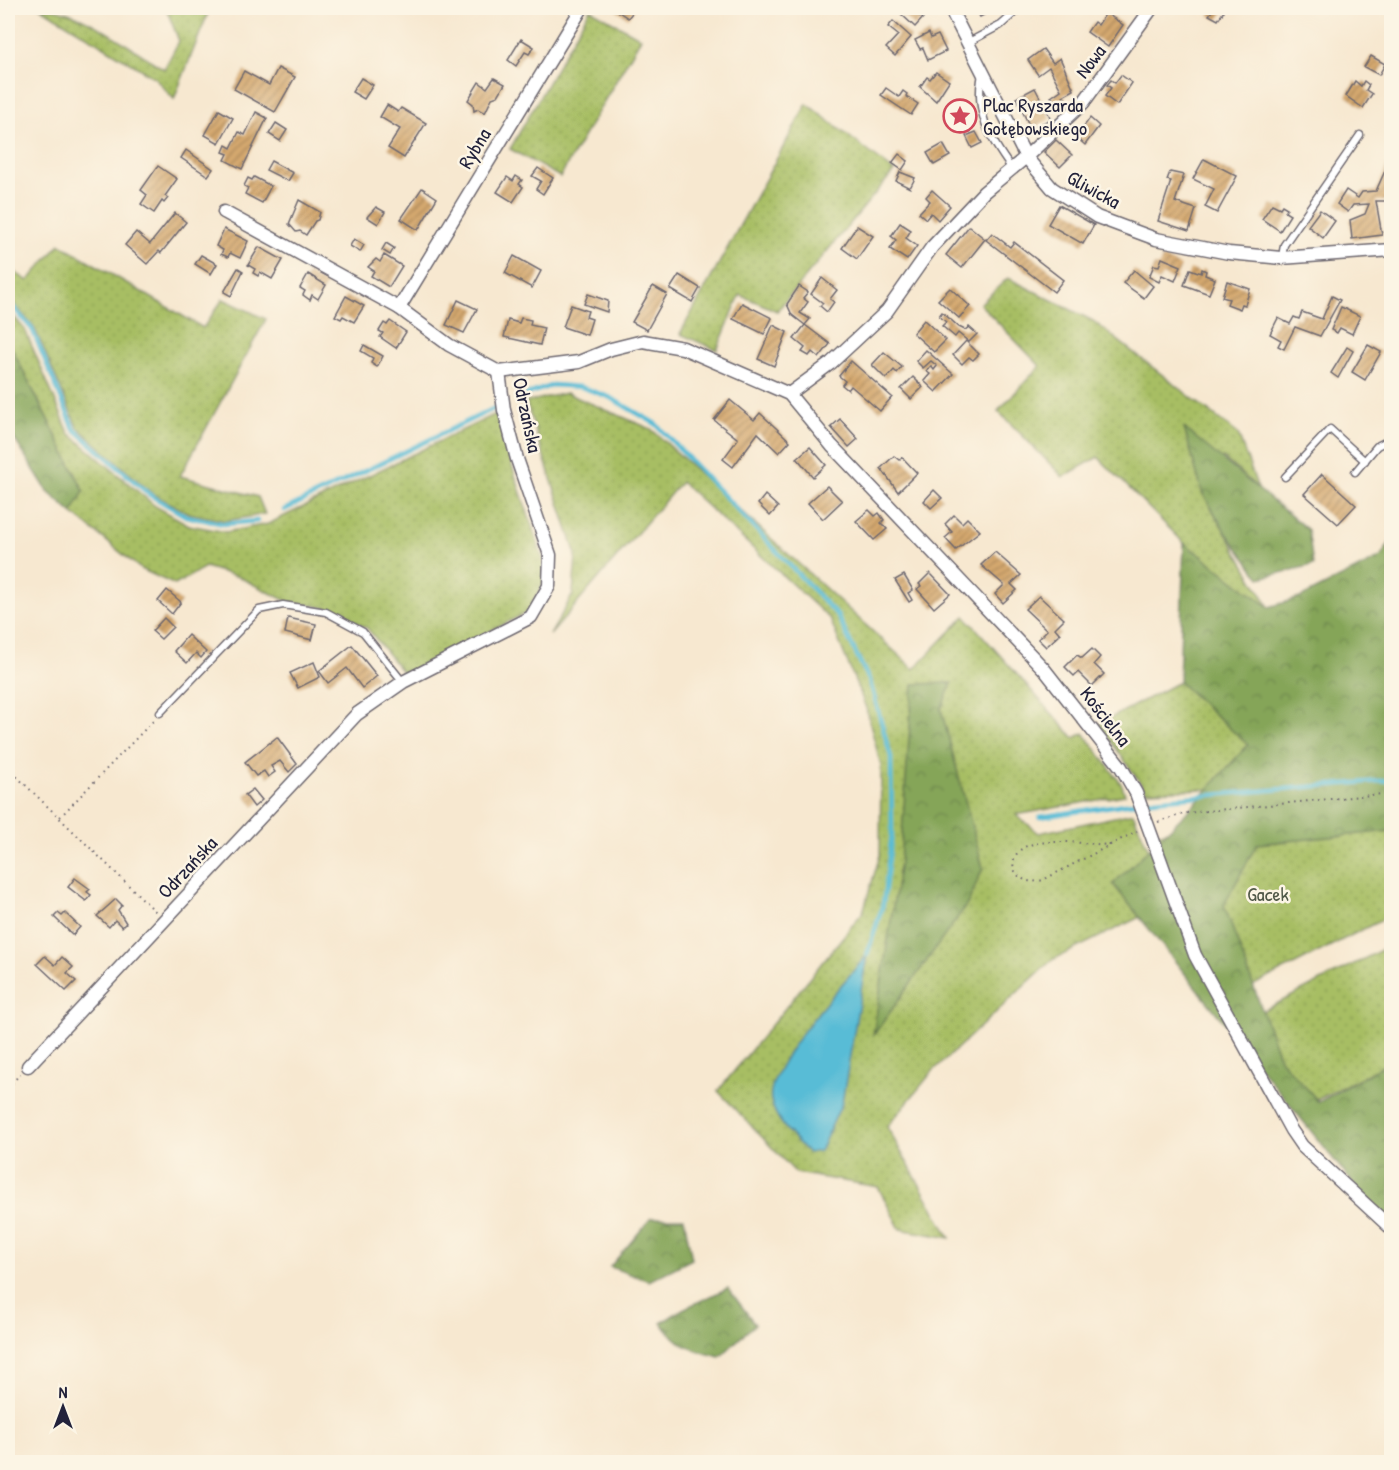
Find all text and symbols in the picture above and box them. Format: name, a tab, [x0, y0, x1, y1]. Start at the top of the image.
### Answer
street label: Nowa	[1068, 38, 1112, 83]
place label: Plac Ryszarda Gołębowskiego	[983, 91, 1087, 141]
place icon: Plac Ryszarda Gołębowskiego	[942, 98, 978, 134]
street label: Rybna	[451, 123, 497, 173]
street label: Gliwicka	[1063, 163, 1126, 215]
street label: Odrzańska	[507, 375, 549, 455]
street label: Kościelna	[1074, 681, 1138, 751]
street label: Odrzańska	[151, 830, 223, 904]
park label: Gacek	[1247, 880, 1289, 907]
north arrow	[33, 1377, 93, 1437]
text: N	[59, 1381, 68, 1403]

